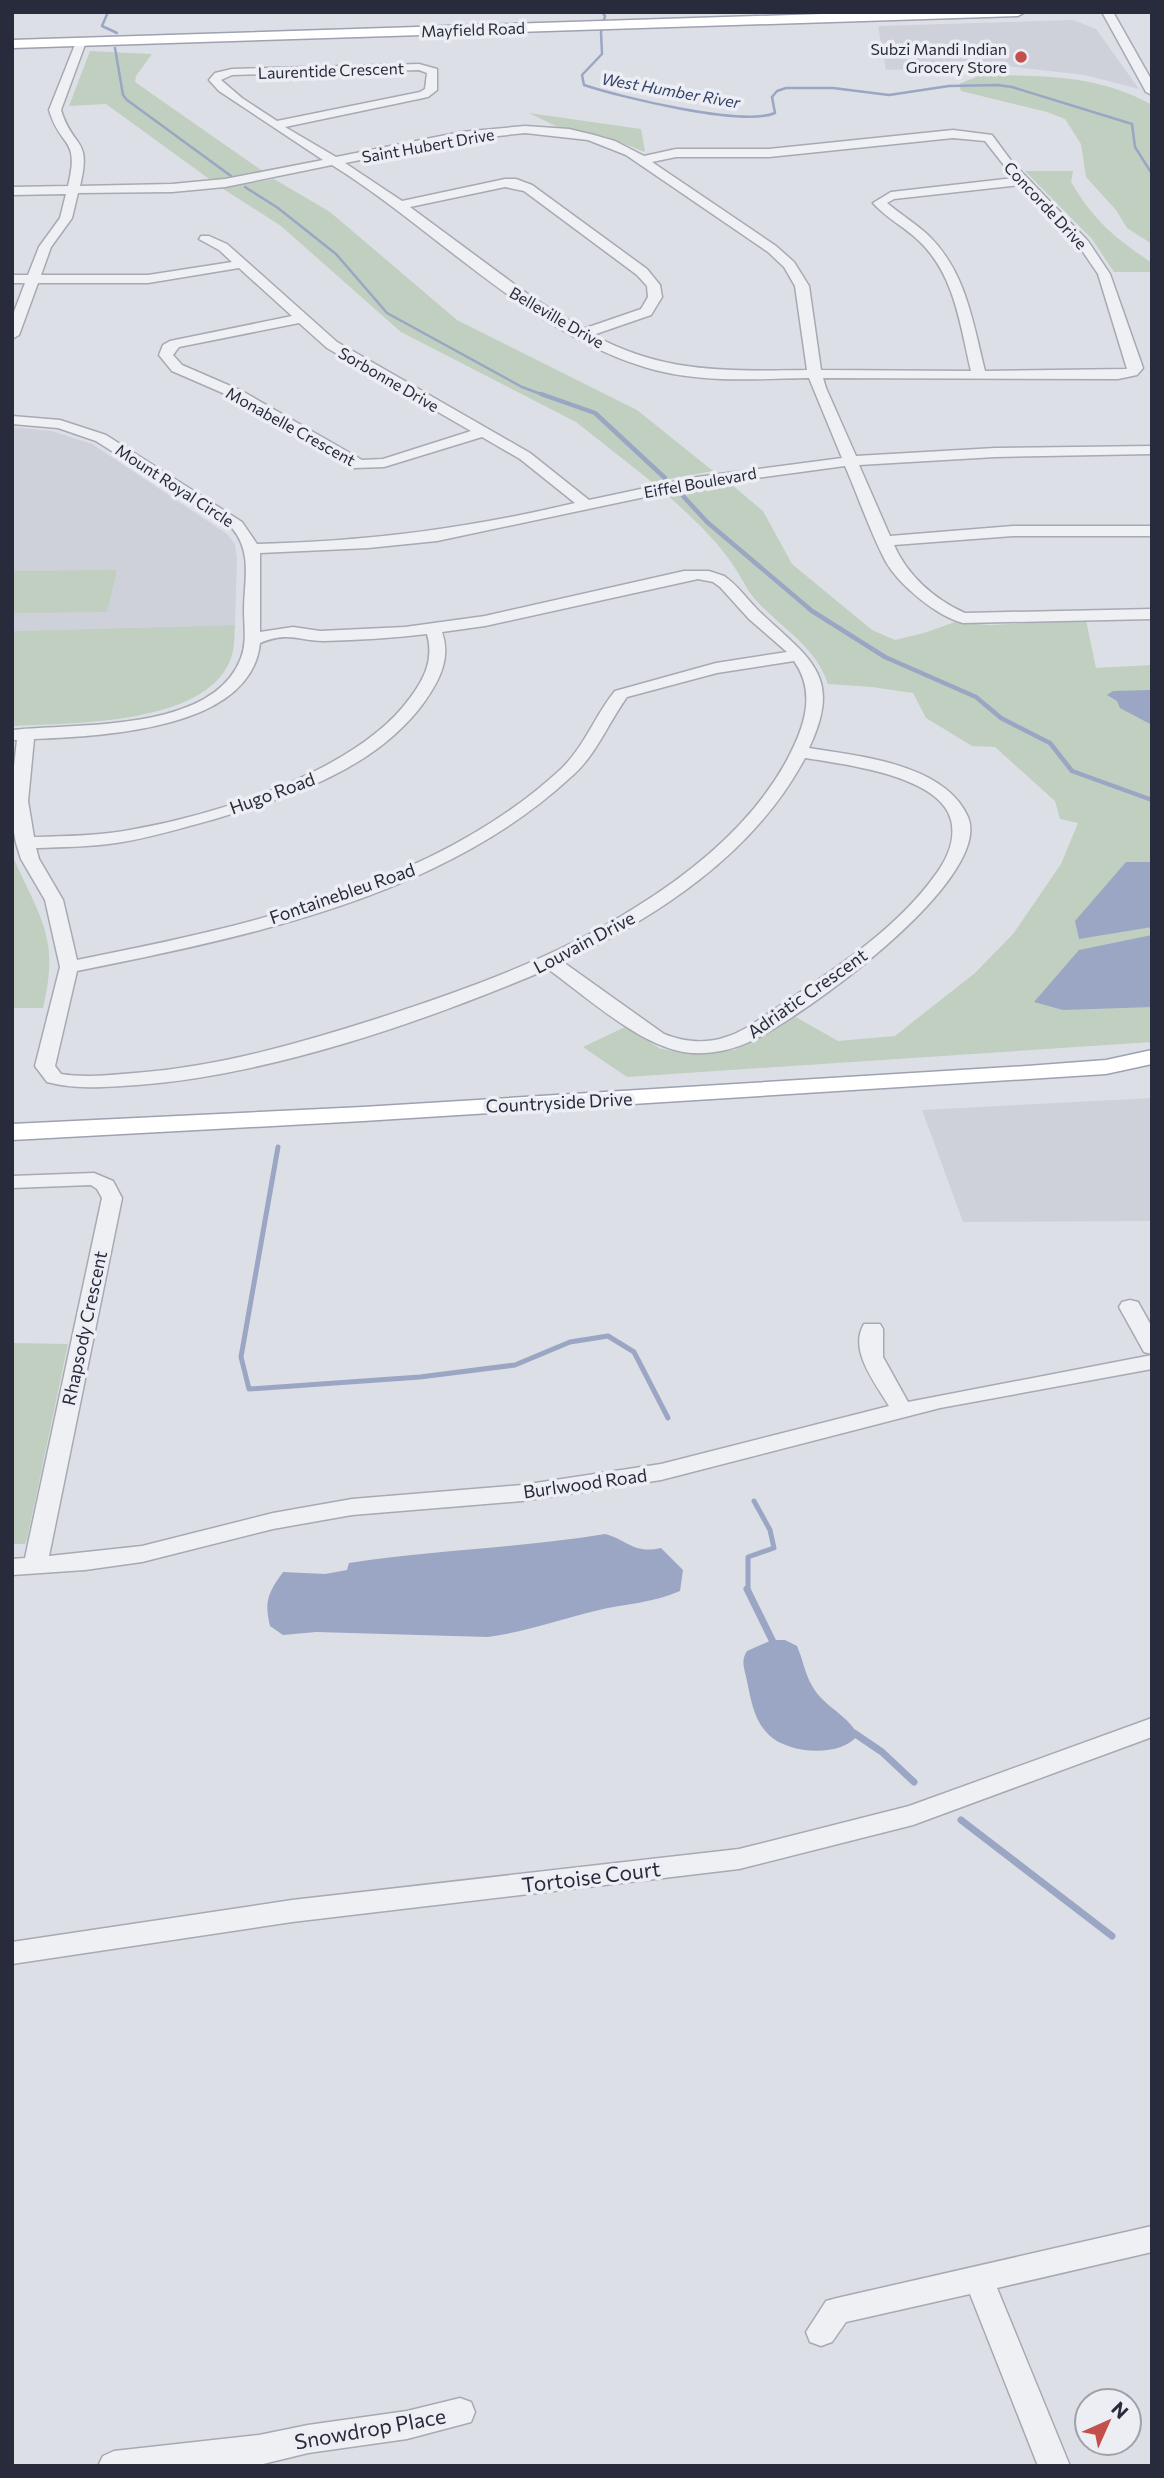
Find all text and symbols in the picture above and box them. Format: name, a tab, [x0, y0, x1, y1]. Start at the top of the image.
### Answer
street label: Mayfield Road	[421, 18, 525, 40]
place label: Subzi Mandi Indian Grocery Store	[870, 39, 1007, 76]
marker: Subzi Mandi Indian Grocery Store	[1013, 49, 1029, 65]
street label: Laurentide Crescent	[257, 58, 405, 82]
water label: West Humber River	[600, 68, 742, 112]
street label: Saint Hubert Drive	[360, 124, 496, 166]
street label: Concorde Drive	[1001, 157, 1091, 253]
street label: Belleville Drive	[506, 282, 608, 352]
street label: Sorbonne Drive	[335, 343, 443, 415]
street label: Monabelle Crescent	[223, 383, 359, 470]
street label: Mount Royal Circle	[112, 440, 238, 530]
street label: Eiffel Boulevard	[642, 463, 758, 501]
street label: Hugo Road	[226, 767, 318, 819]
street label: Fontainebleu Road	[266, 858, 418, 928]
street label: Louvain Drive	[530, 906, 638, 978]
street label: Adriatic Crescent	[743, 944, 871, 1042]
street label: Countryside Drive	[485, 1087, 633, 1117]
street label: Rhapsody Crescent	[57, 1249, 111, 1407]
street label: Burlwood Road	[522, 1463, 648, 1503]
street label: Tortoise Court	[520, 1855, 662, 1897]
north arrow	[1073, 2387, 1143, 2457]
text: N	[1107, 2396, 1134, 2423]
street label: Snowdrop Place	[292, 2402, 448, 2454]

